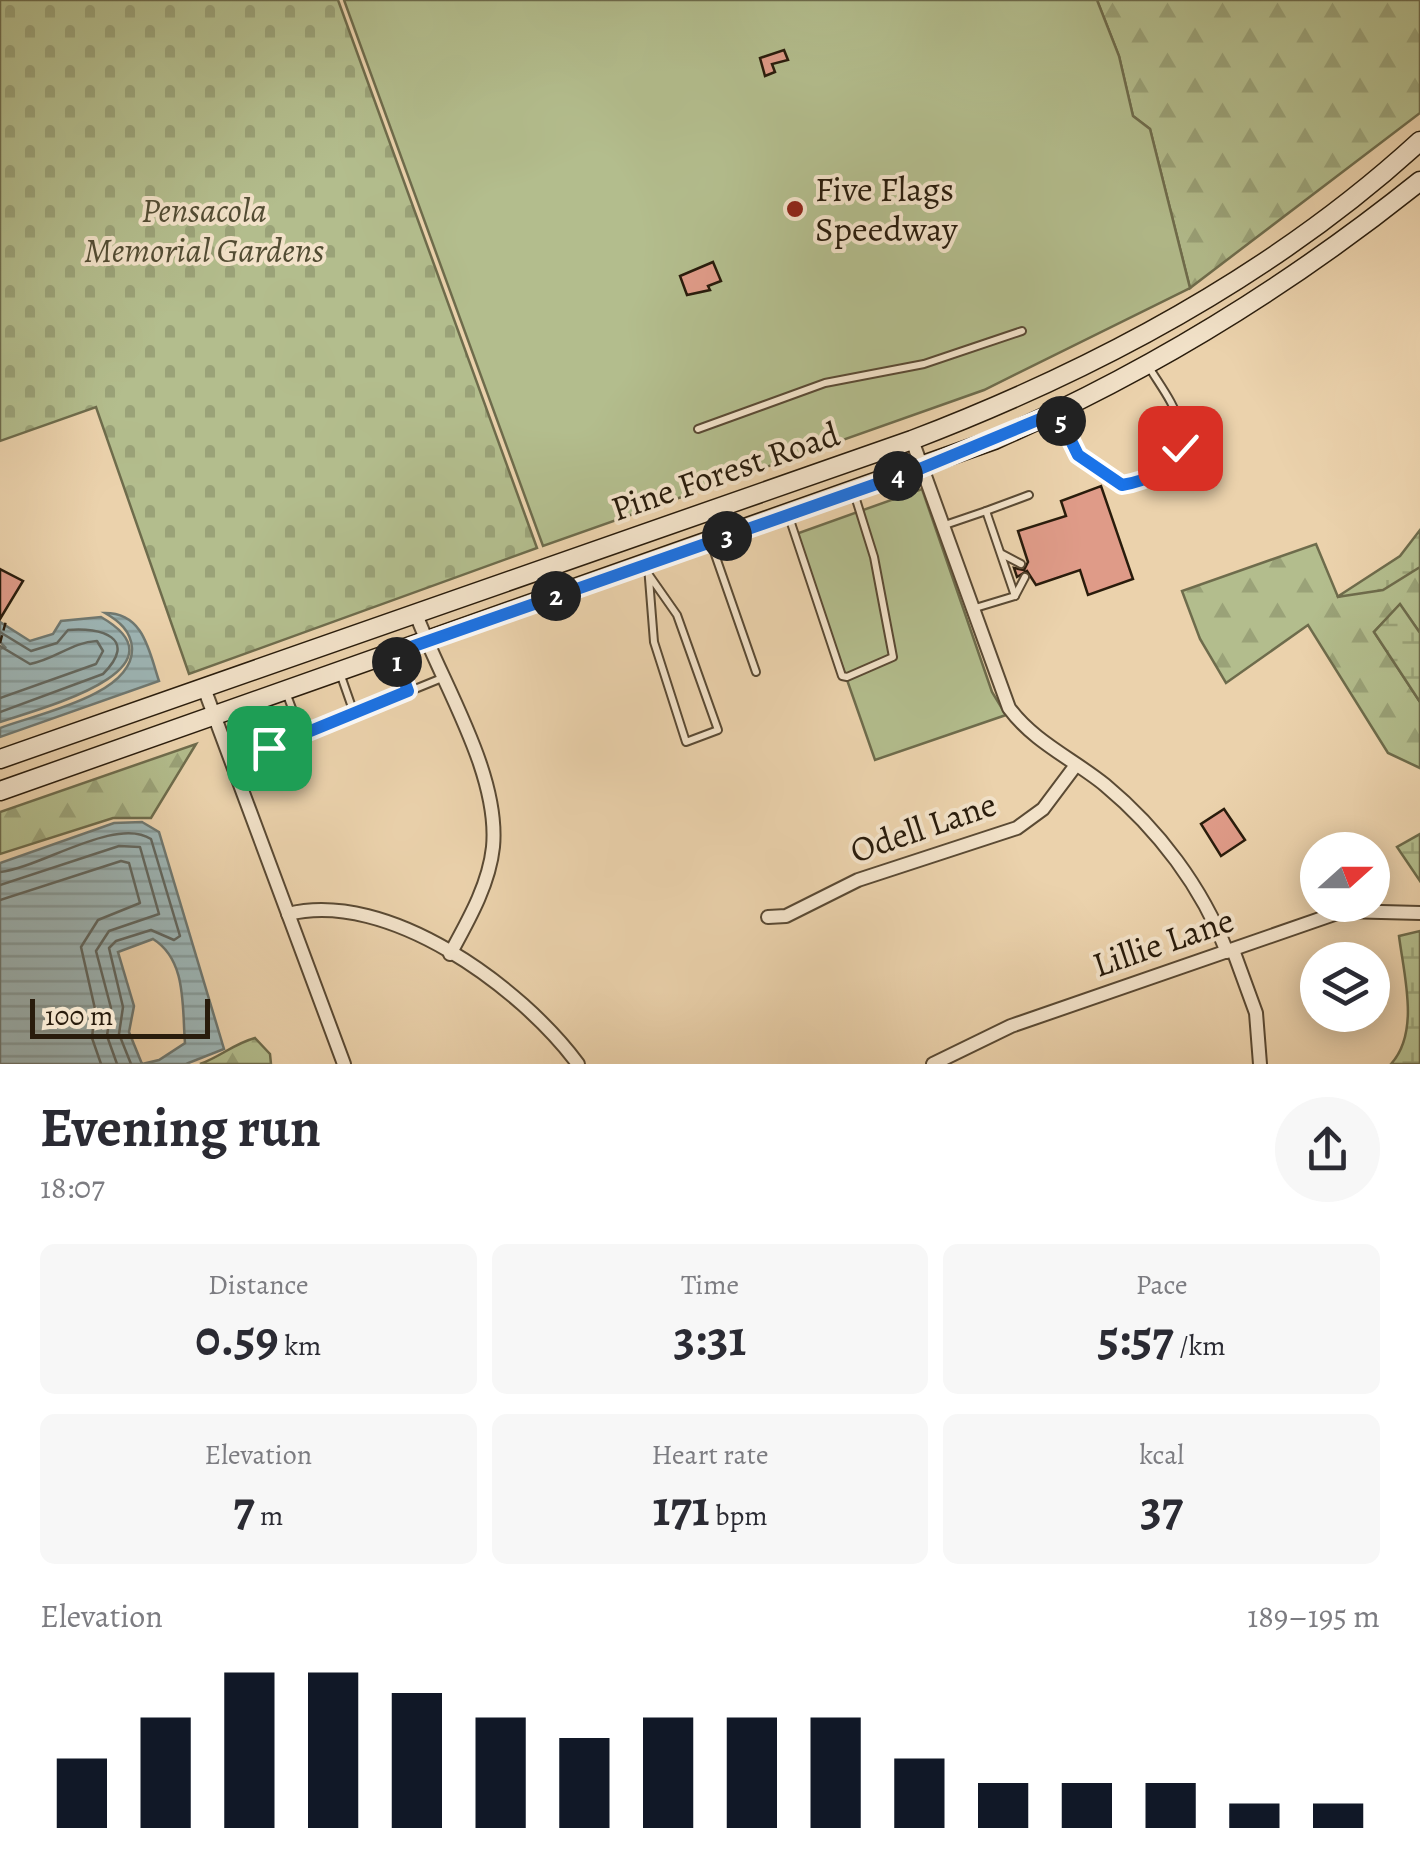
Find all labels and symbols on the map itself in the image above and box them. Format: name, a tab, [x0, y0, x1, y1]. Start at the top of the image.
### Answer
place label: Five Flags Speedway	[815, 165, 958, 253]
park label: Pensacola Memorial Gardens	[84, 186, 324, 274]
marker: Five Flags Speedway	[784, 198, 806, 220]
pin: 5	[1036, 396, 1086, 446]
pin	[1138, 406, 1223, 491]
street label: Pine Forest Road	[604, 409, 846, 533]
pin: 4	[873, 451, 923, 501]
pin: 3	[702, 511, 752, 561]
pin: 2	[531, 571, 581, 621]
pin: 1	[372, 637, 422, 687]
pin	[227, 706, 312, 791]
street label: Odell Lane	[844, 780, 1002, 874]
north arrow	[1300, 832, 1390, 922]
street label: Lillie Lane	[1086, 896, 1240, 988]
scale bar	[30, 994, 210, 1038]

